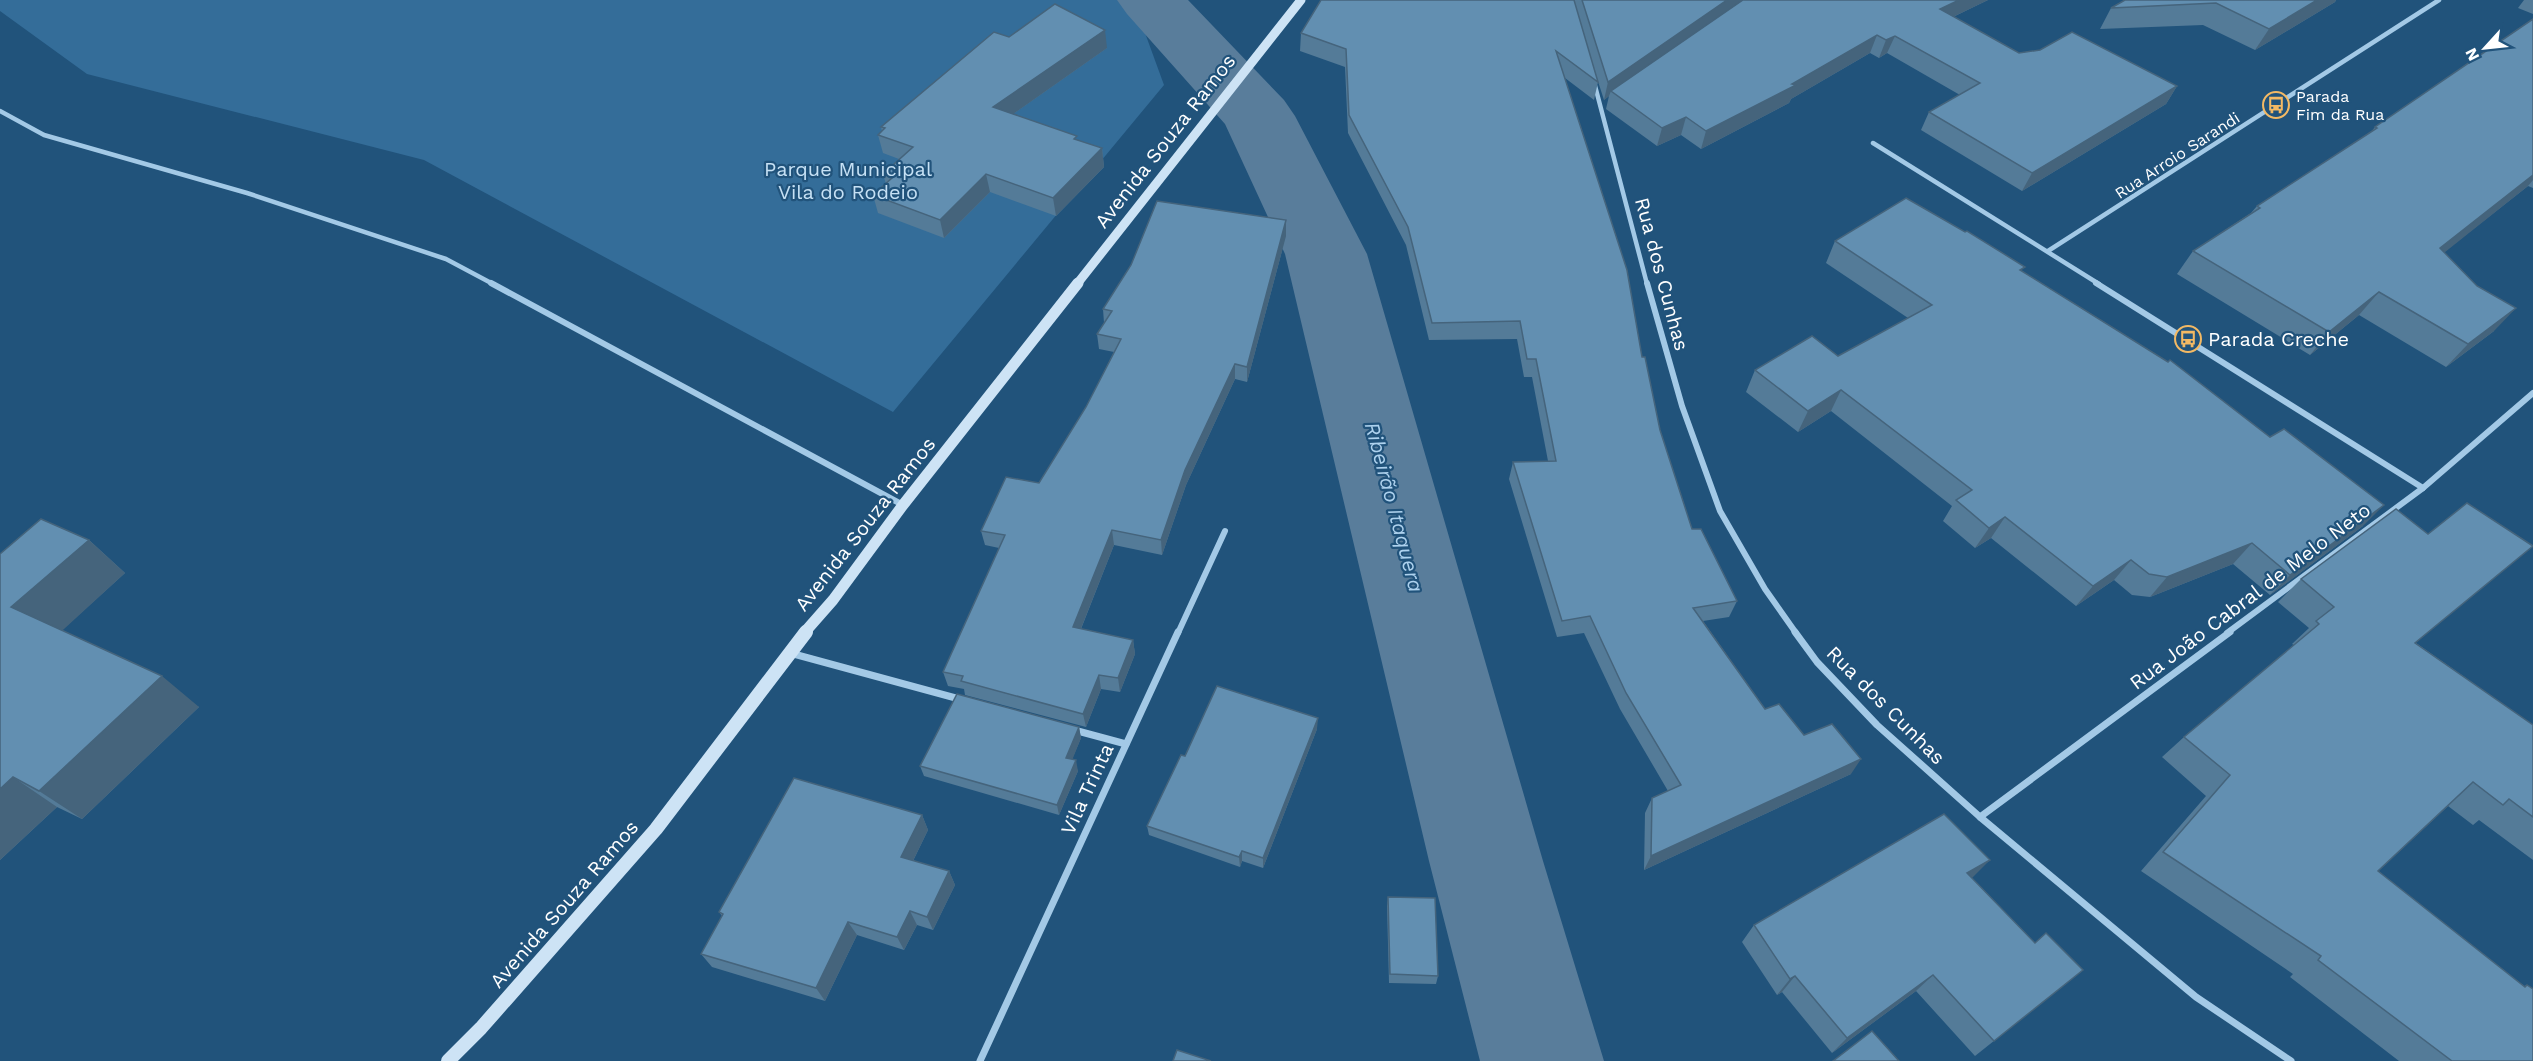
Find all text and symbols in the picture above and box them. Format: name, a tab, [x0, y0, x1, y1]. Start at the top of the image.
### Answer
north arrow	[2455, 18, 2515, 78]
text: N	[2461, 45, 2483, 64]
street label: Avenida Souza Ramos	[1090, 49, 1240, 233]
place label: Parada Fim da Rua	[2296, 87, 2384, 124]
bus stop icon: Parada Fim da Rua	[2261, 90, 2291, 120]
street label: Rua Arroio Sarandi	[2111, 108, 2243, 203]
park label: Parque Municipal Vila do Rodeio	[764, 157, 932, 204]
street label: Rua dos Cunhas	[1630, 195, 1694, 353]
bus stop icon: Parada Creche	[2173, 324, 2203, 354]
place label: Parada Creche	[2208, 327, 2349, 351]
water label: Ribeirão Itaquera	[1360, 419, 1429, 595]
street label: Avenida Souza Ramos	[790, 432, 940, 616]
street label: Rua João Cabral de Melo Neto	[2125, 498, 2375, 694]
street label: Rua dos Cunhas	[1822, 641, 1950, 769]
street label: Vila Trinta	[1055, 740, 1119, 838]
street label: Avenida Souza Ramos	[485, 815, 643, 993]

